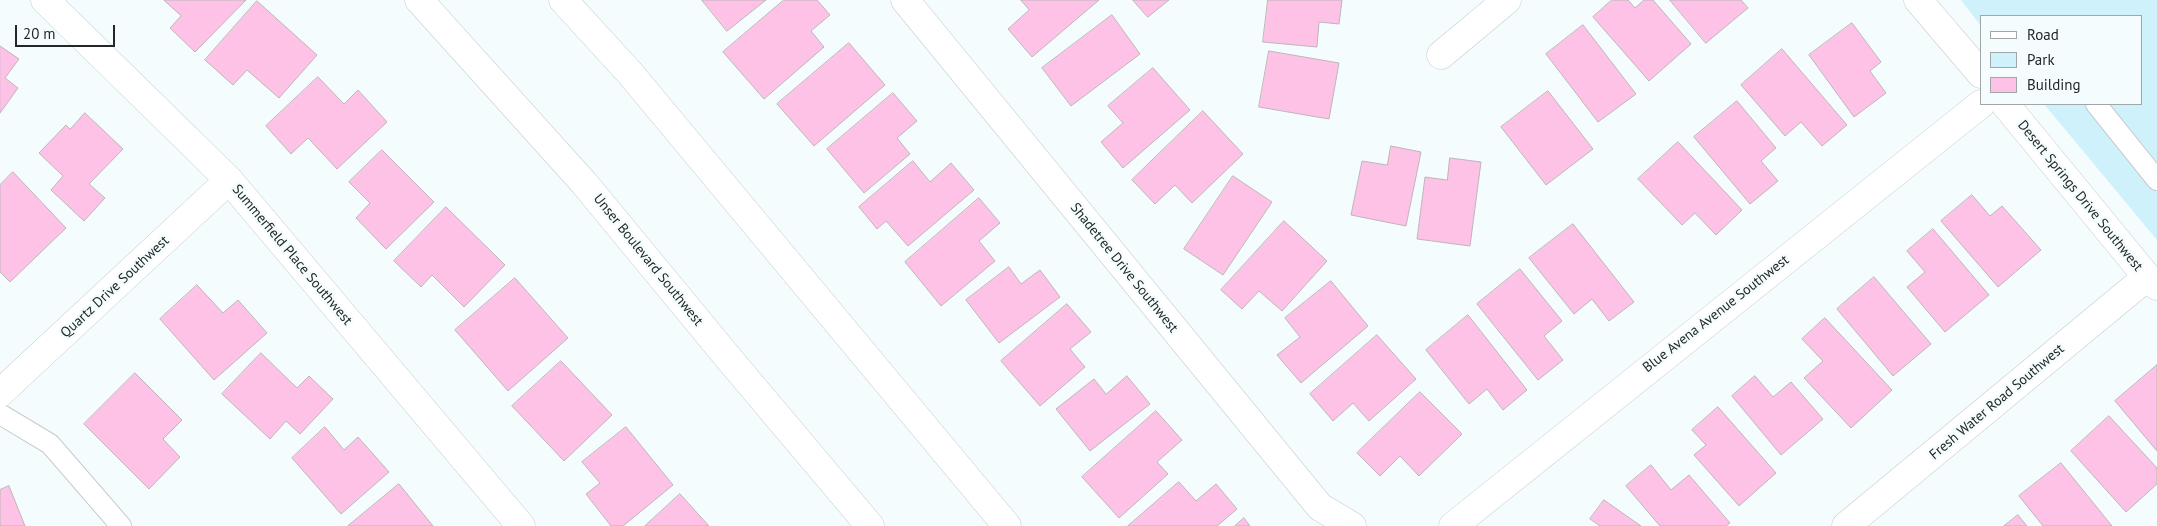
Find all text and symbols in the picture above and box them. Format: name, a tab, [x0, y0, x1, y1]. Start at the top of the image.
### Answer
scale bar	[18, 15, 118, 47]
legend	[1980, 15, 2142, 105]
text: 20 m	[23, 24, 56, 43]
text: Road	[2027, 25, 2059, 44]
text: Park	[2027, 50, 2055, 69]
text: Building	[2027, 75, 2081, 94]
street label: Desert Springs Drive Southwest	[2014, 117, 2146, 275]
street label: Summerfield Place Southwest	[228, 181, 356, 329]
street label: Unser Boulevard Southwest	[590, 191, 706, 329]
street label: Shadetree Drive Southwest	[1067, 200, 1181, 336]
street label: Quartz Drive Southwest	[57, 232, 173, 342]
street label: Blue Avena Avenue Southwest	[1640, 252, 1792, 376]
street label: Fresh Water Road Southwest	[1926, 341, 2068, 463]

